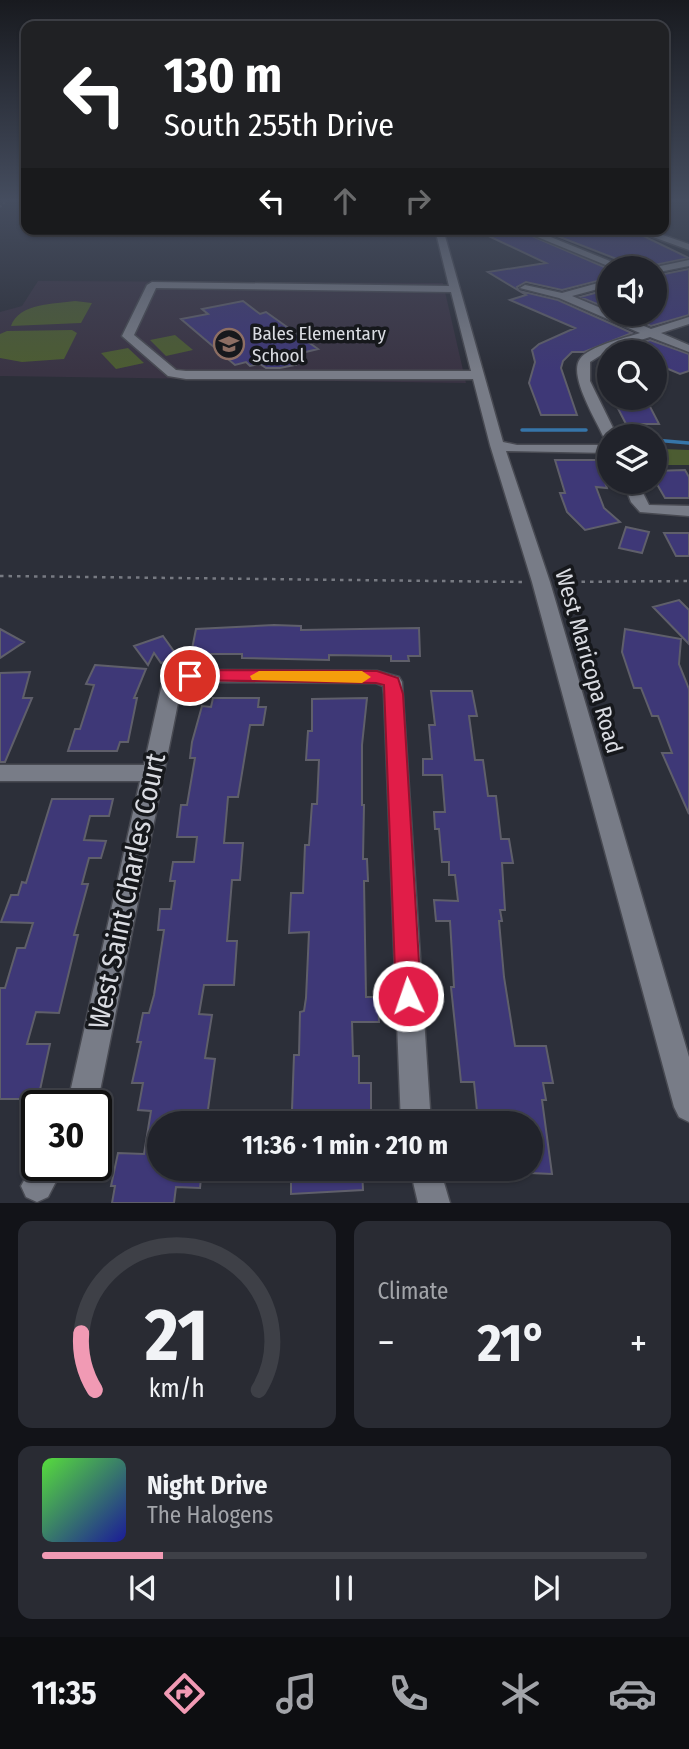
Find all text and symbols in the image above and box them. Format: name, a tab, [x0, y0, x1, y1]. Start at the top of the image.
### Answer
text: 130 m	[164, 46, 282, 105]
icon: left	[49, 49, 140, 140]
text: South 255th Drive	[164, 106, 394, 144]
icon: left	[253, 182, 291, 220]
icon: ahead	[326, 182, 364, 220]
icon: right	[399, 182, 437, 220]
map controls	[597, 256, 667, 494]
button: sound	[597, 256, 667, 326]
place label: Bales Elementary School	[252, 322, 387, 367]
school or university icon: Bales Elementary School	[212, 327, 246, 361]
button: search	[597, 340, 667, 410]
button: layers	[597, 424, 667, 494]
street label: West Maricopa Road	[549, 566, 629, 756]
pin	[160, 646, 220, 706]
icon: arrive	[171, 657, 209, 695]
street label: West Saint Charles Court	[82, 749, 173, 1032]
position arrow	[371, 959, 445, 1033]
speed limit sign: 30	[21, 1090, 112, 1181]
text: 11:36 · 1 min · 210 m	[242, 1130, 448, 1161]
text: Climate	[378, 1277, 448, 1305]
text: 21	[144, 1293, 208, 1380]
text: 21°	[477, 1312, 547, 1375]
text: −	[378, 1320, 395, 1366]
text: +	[630, 1320, 647, 1366]
text: km/h	[149, 1374, 205, 1404]
text: Night Drive	[147, 1470, 267, 1501]
text: The Halogens	[147, 1501, 273, 1529]
icon: previous	[124, 1569, 162, 1607]
icon: pause	[325, 1569, 363, 1607]
icon: next	[527, 1569, 565, 1607]
icon: directions	[160, 1669, 209, 1718]
icon: music	[272, 1669, 321, 1718]
icon: phone	[384, 1669, 433, 1718]
icon: climate	[496, 1669, 545, 1718]
icon: car	[608, 1669, 657, 1718]
text: 11:35	[32, 1674, 97, 1712]

